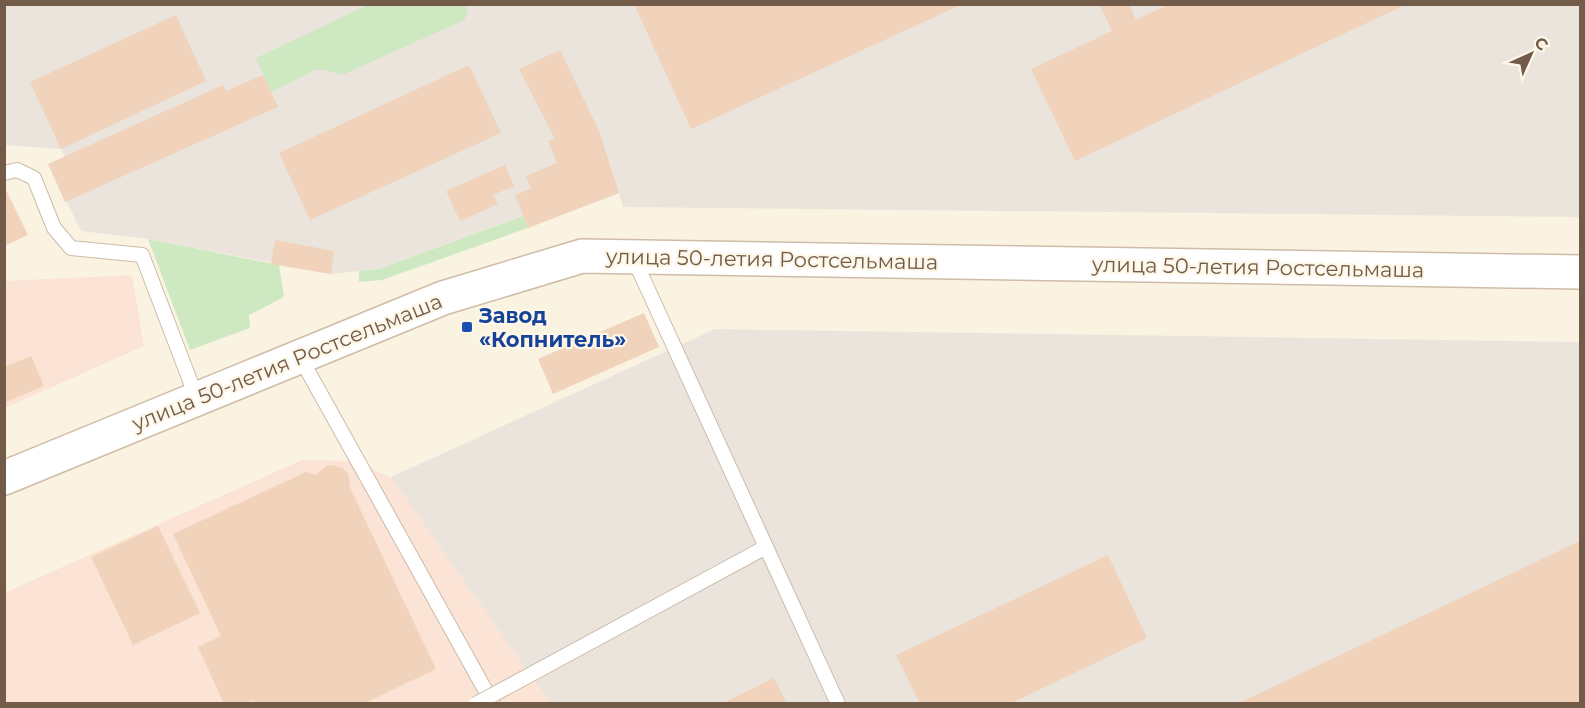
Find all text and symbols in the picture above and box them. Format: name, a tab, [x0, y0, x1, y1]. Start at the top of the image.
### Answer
north arrow	[1501, 24, 1561, 84]
text: С	[1530, 33, 1552, 55]
street label: улица 50-летия Ростсельмаша	[605, 244, 938, 274]
street label: улица 50-летия Ростсельмаша	[1091, 252, 1424, 282]
street label: улица 50-летия Ростсельмаша	[127, 288, 446, 436]
place label: Завод «Копнитель»	[478, 303, 626, 352]
marker: Завод «Копнитель»	[460, 320, 474, 334]

